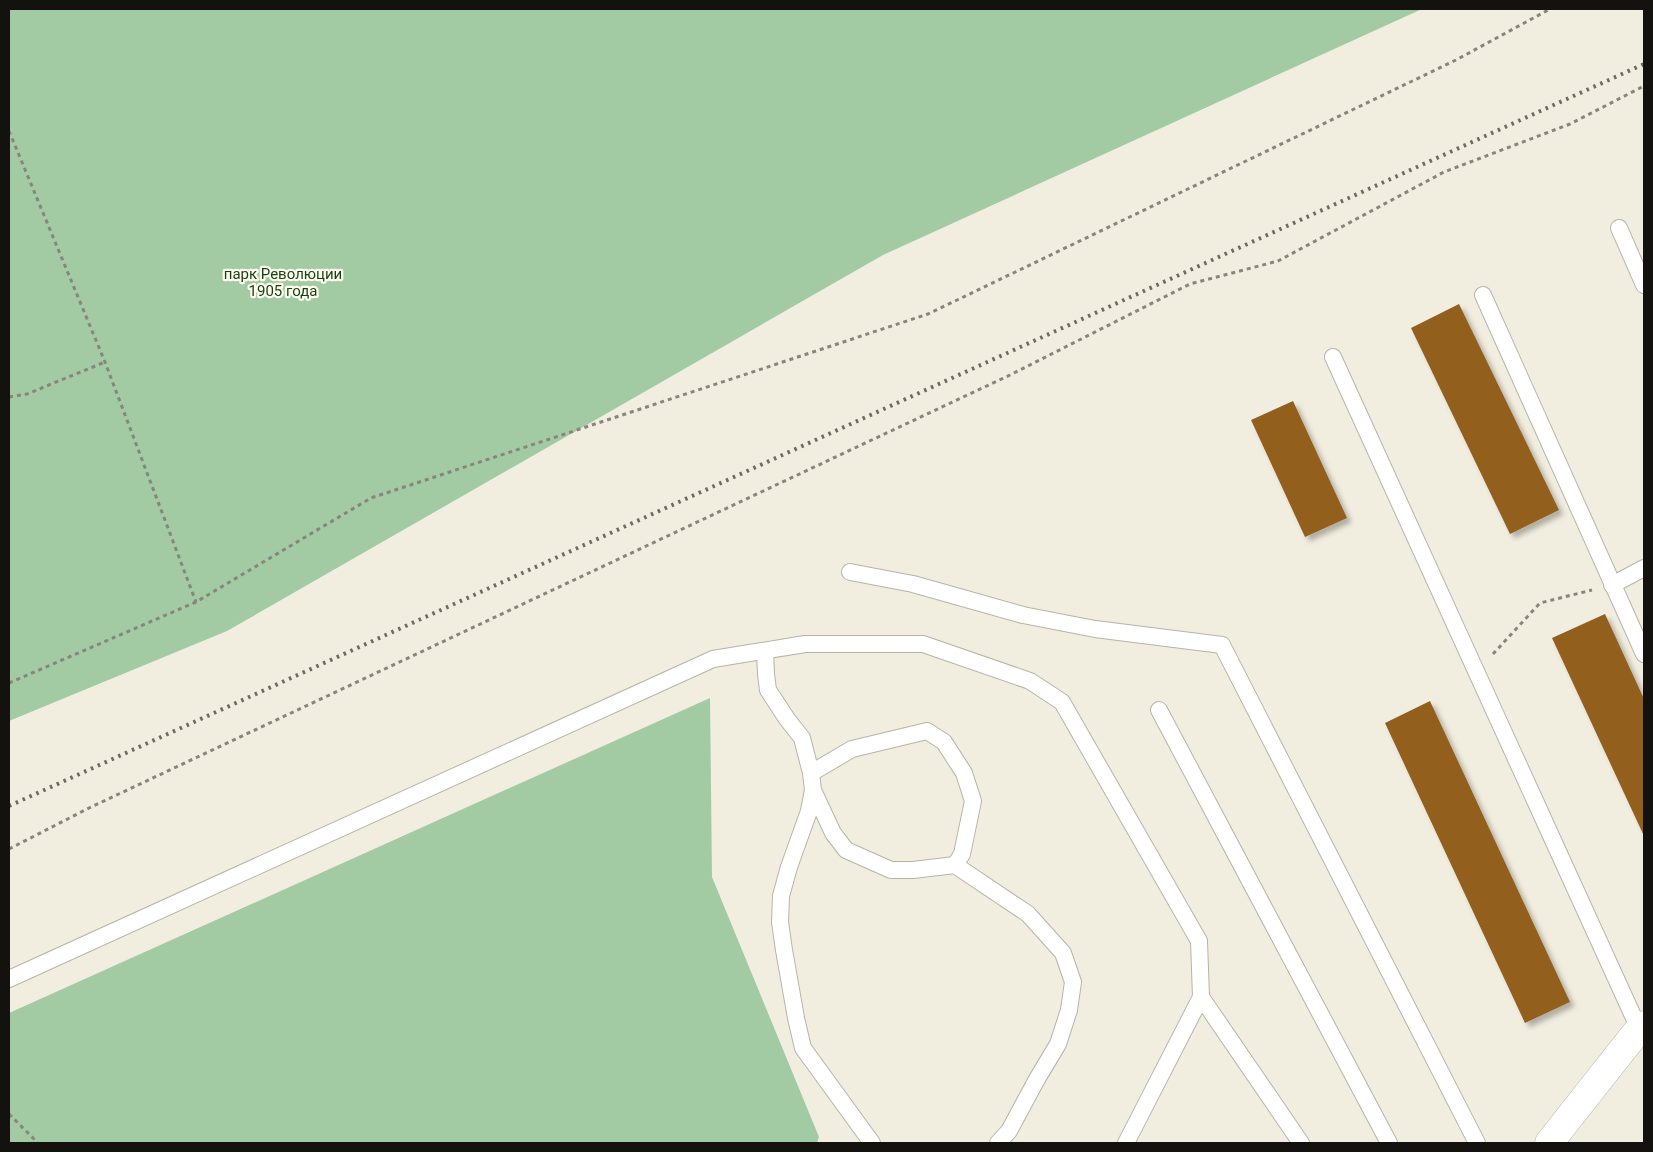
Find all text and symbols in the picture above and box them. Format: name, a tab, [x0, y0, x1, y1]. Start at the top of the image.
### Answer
park label: парк Революции 1905 года	[224, 265, 342, 300]

